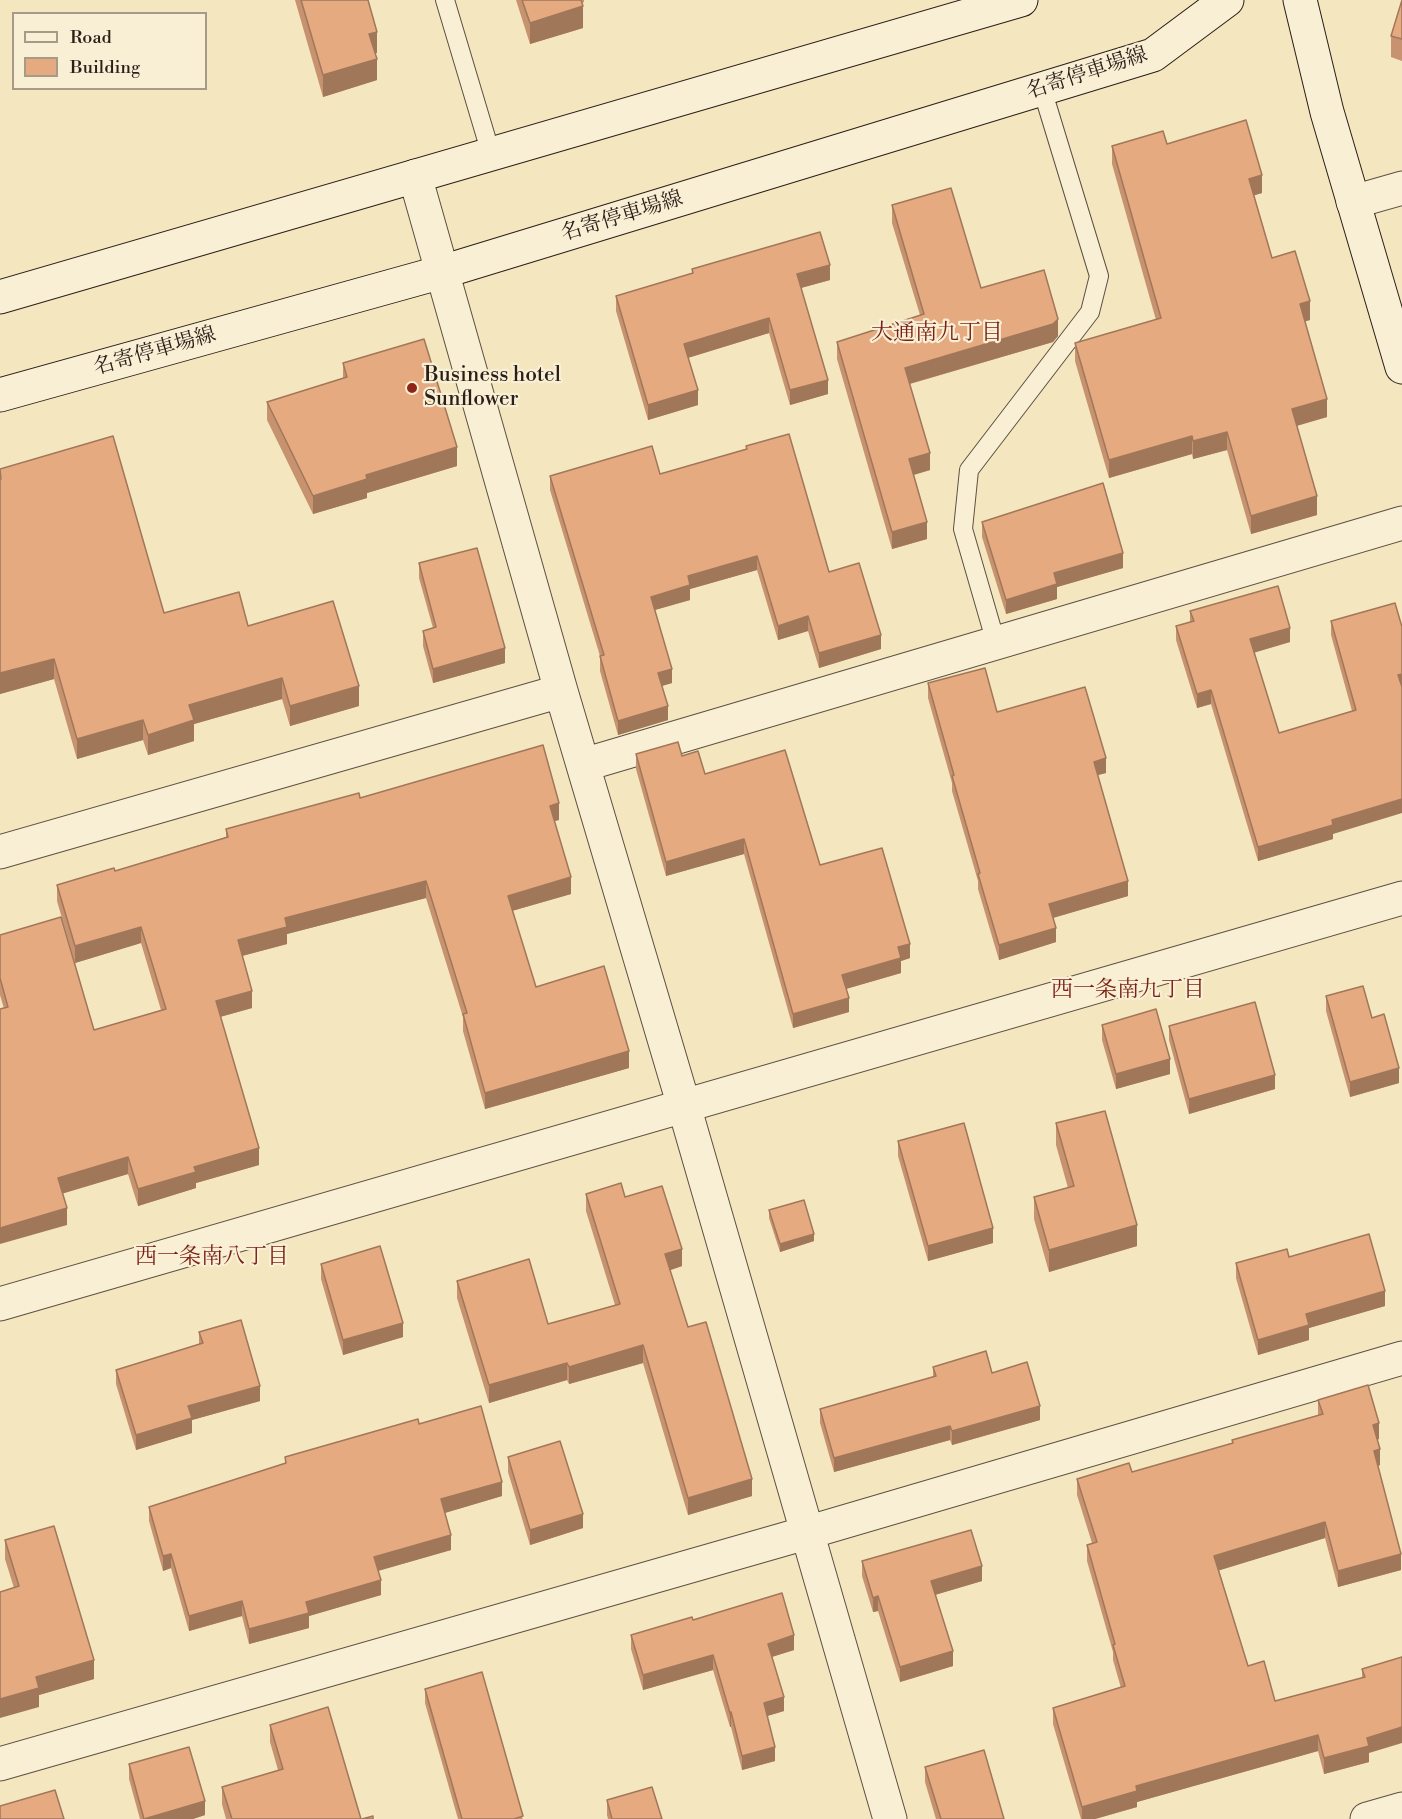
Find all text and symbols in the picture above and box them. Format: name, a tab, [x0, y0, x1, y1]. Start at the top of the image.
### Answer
legend	[12, 12, 207, 90]
text: Road	[70, 26, 112, 49]
street label: 名寄停車場線	[1023, 43, 1151, 105]
text: Building	[70, 56, 140, 79]
street label: 名寄停車場線	[558, 187, 686, 247]
district label: 大通南九丁目	[871, 321, 1003, 347]
street label: 名寄停車場線	[91, 323, 219, 381]
place label: Business hotel Sunflower	[424, 363, 561, 413]
marker: Business hotel Sunflower	[405, 381, 419, 395]
district label: 西一条南九丁目	[1051, 978, 1205, 1004]
district label: 西一条南八丁目	[135, 1245, 289, 1271]

